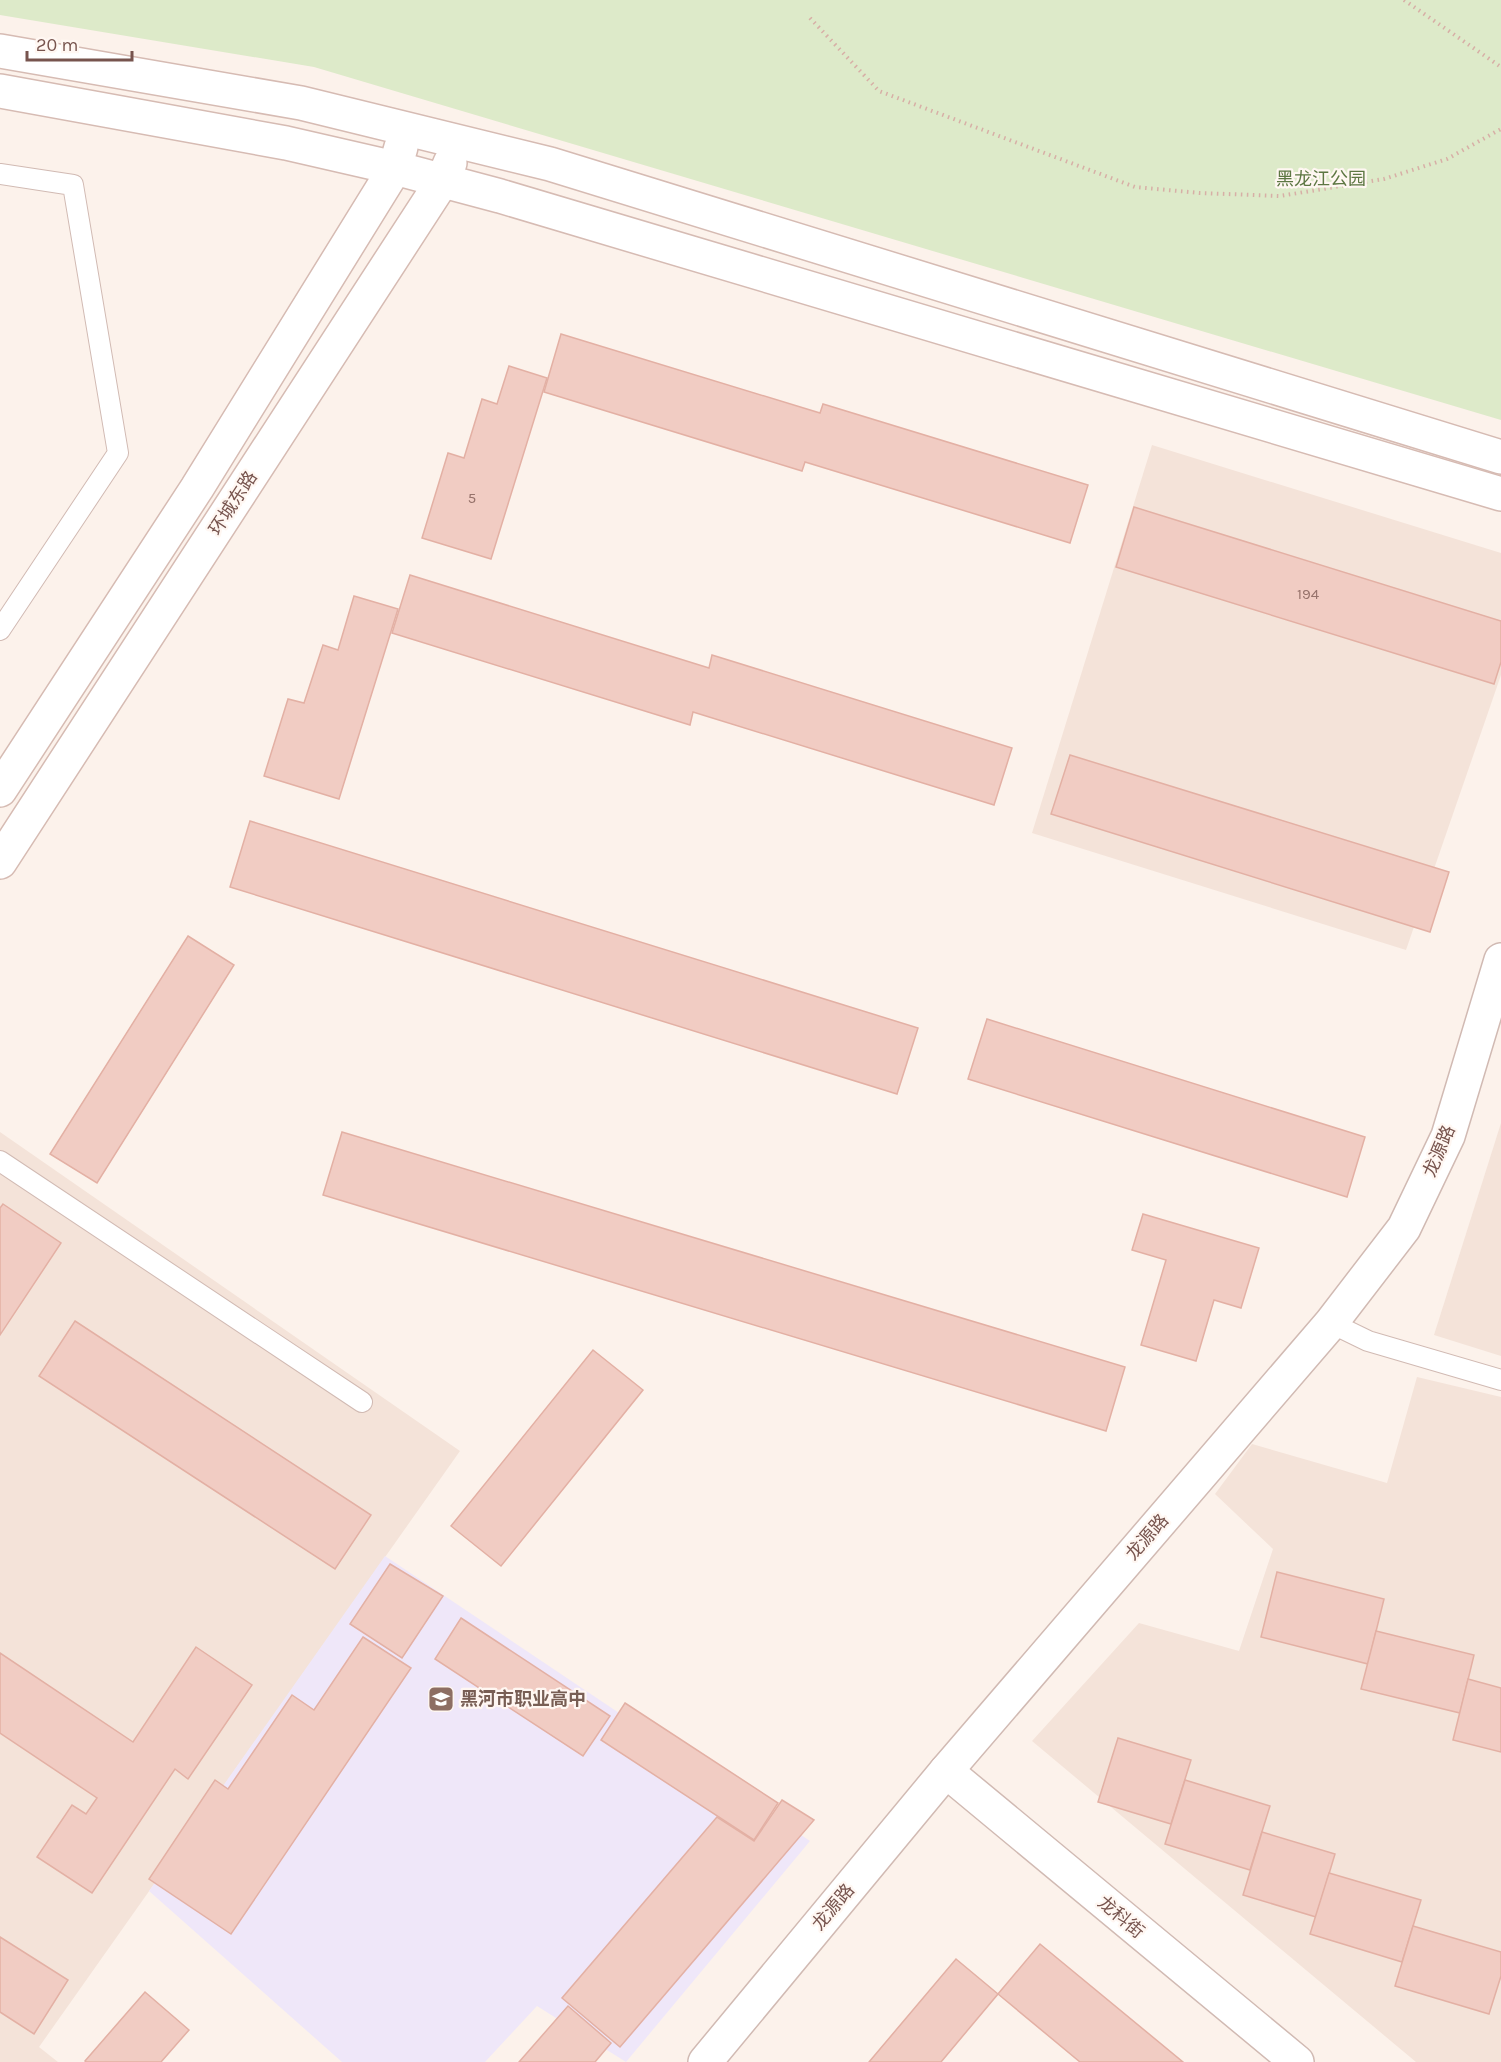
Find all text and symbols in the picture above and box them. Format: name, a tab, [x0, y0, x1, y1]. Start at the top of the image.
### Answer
scale bar	[27, 24, 132, 62]
text: 20 m	[36, 34, 78, 56]
park label: 黑龙江公园	[1276, 168, 1366, 190]
street label: 环城东路	[204, 467, 262, 539]
house number: 5	[468, 489, 476, 507]
house number: 194	[1297, 585, 1320, 603]
street label: 龙源路	[1418, 1122, 1460, 1180]
street label: 龙源路	[1121, 1509, 1173, 1565]
school or university icon: 黑河市职业高中	[426, 1684, 456, 1714]
place label: 黑河市职业高中	[460, 1688, 586, 1710]
street label: 龙源路	[807, 1879, 859, 1935]
street label: 龙科街	[1093, 1891, 1149, 1943]

